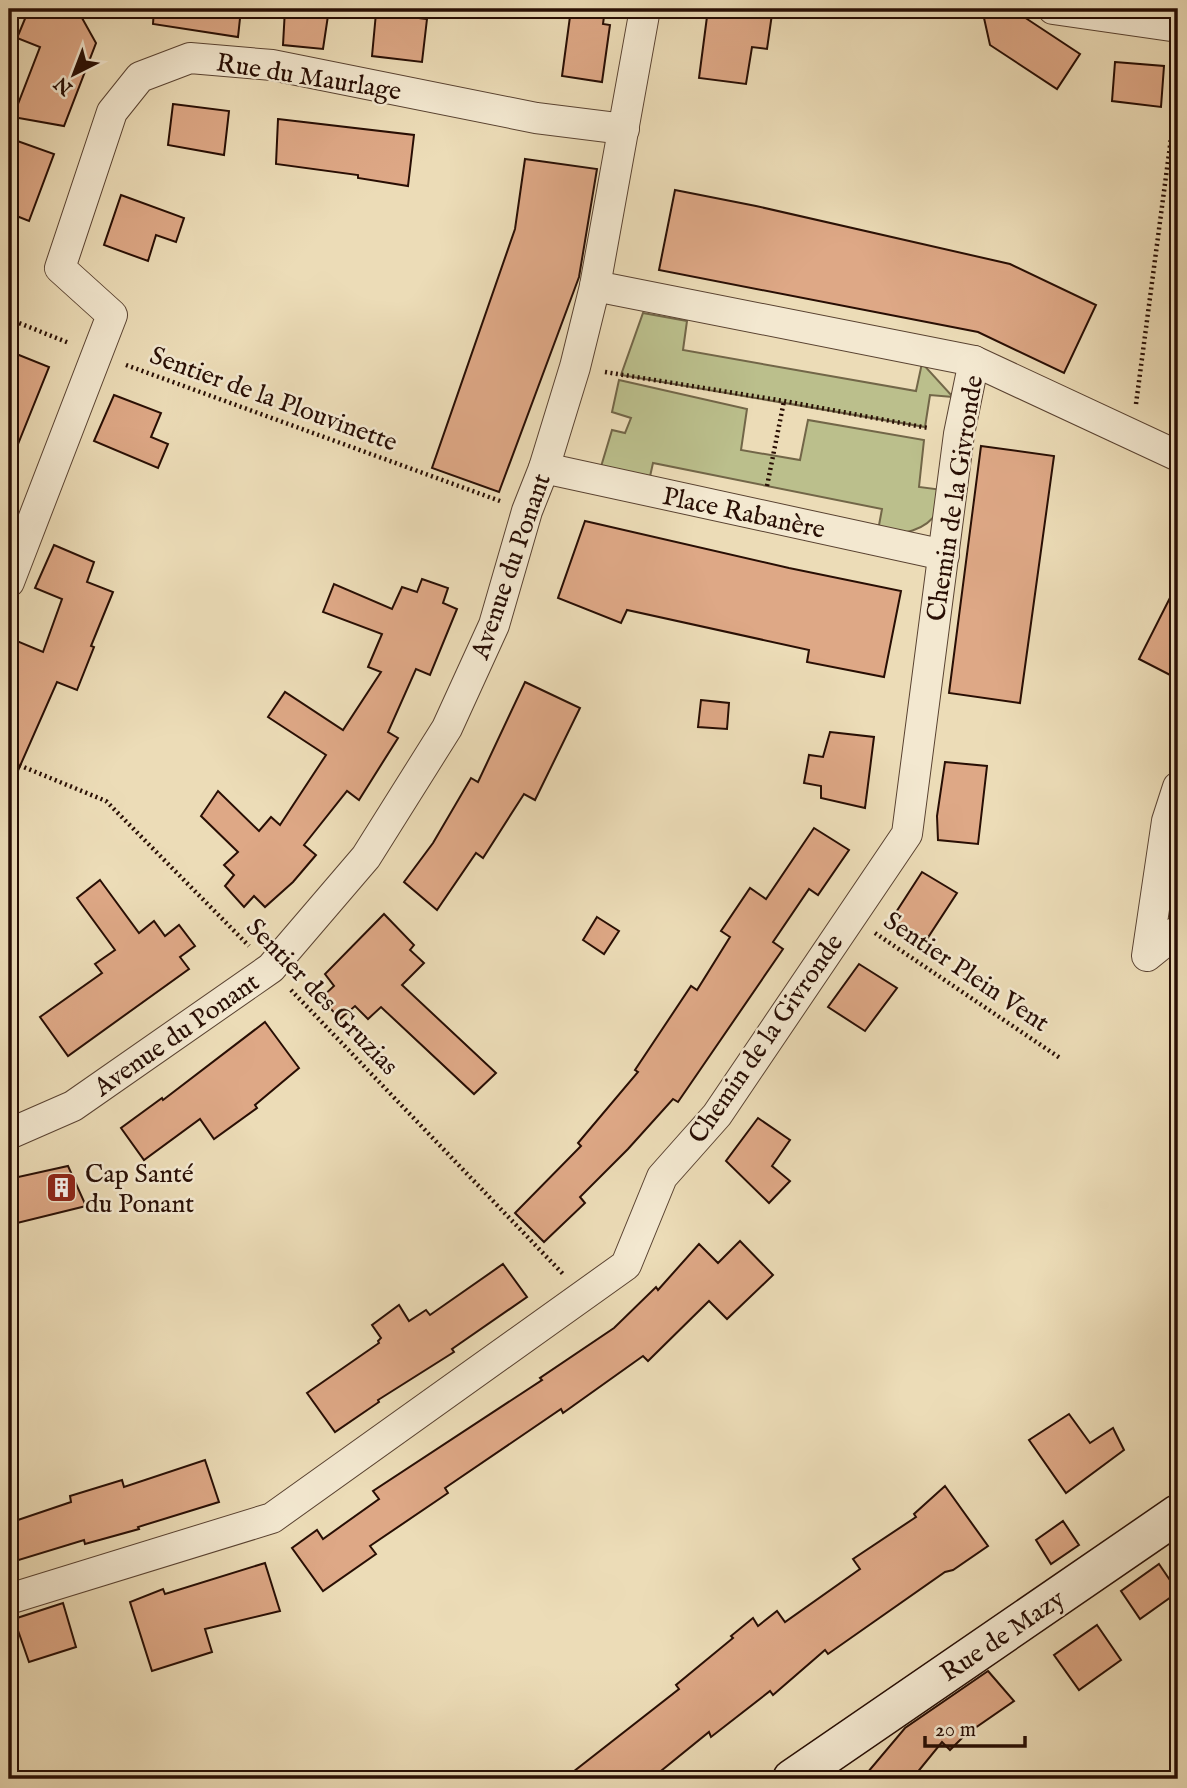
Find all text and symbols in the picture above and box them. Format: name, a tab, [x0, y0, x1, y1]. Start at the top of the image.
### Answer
north arrow	[38, 38, 108, 108]
street label: Rue du Maurlage	[214, 47, 404, 108]
text: N	[49, 70, 79, 100]
street label: Sentier de la Plouvinette	[145, 339, 402, 460]
street label: Chemin de la Givronde	[920, 373, 991, 624]
street label: Avenue du Ponant	[464, 469, 559, 665]
street label: Place Rabanère	[659, 480, 828, 547]
street label: Sentier Plein Vent	[877, 905, 1055, 1040]
street label: Sentier des Gruzias	[239, 912, 405, 1082]
street label: Chemin de la Givronde	[681, 928, 851, 1150]
street label: Avenue du Ponant	[87, 966, 266, 1105]
place label: Cap Santé du Ponant	[85, 1158, 194, 1221]
building icon: Cap Santé du Ponant	[45, 1171, 79, 1205]
street label: Rue de Mazy	[934, 1583, 1071, 1690]
scale bar	[925, 1704, 1024, 1748]
text: 20 m	[935, 1717, 976, 1744]

